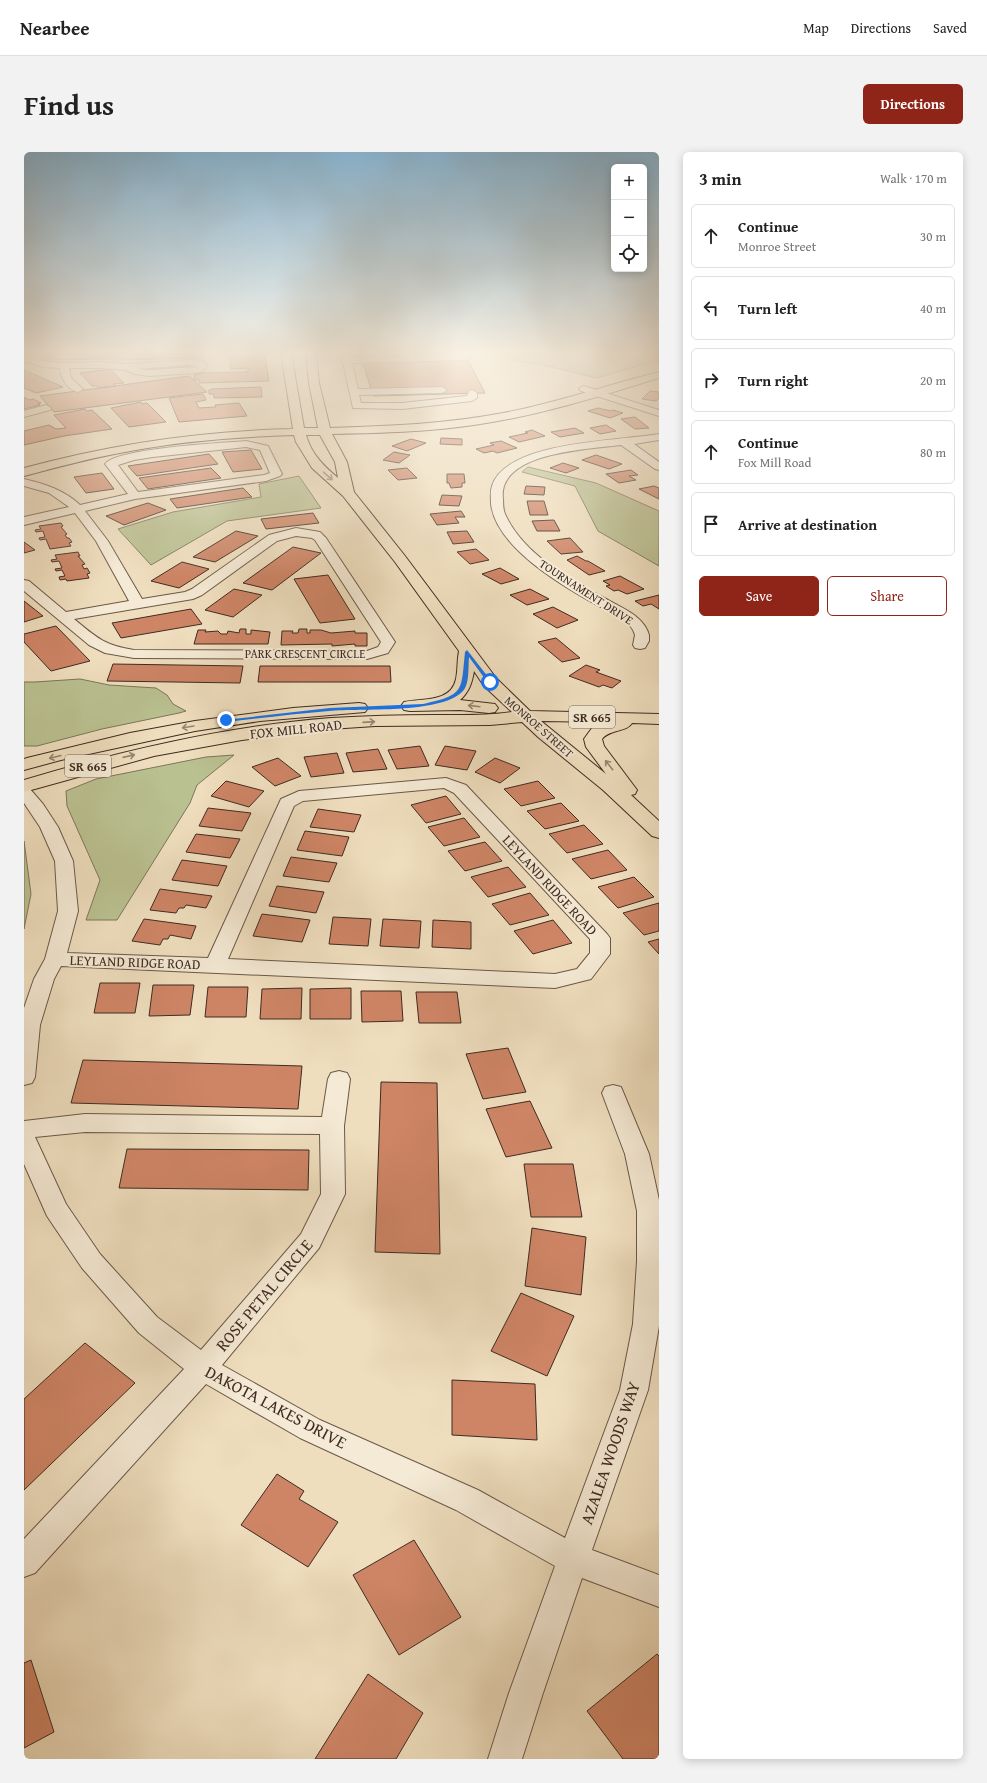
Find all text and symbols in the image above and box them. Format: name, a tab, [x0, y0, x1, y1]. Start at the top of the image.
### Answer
text: Nearbee	[20, 14, 90, 42]
text: Map	[803, 18, 829, 38]
text: Directions	[851, 18, 911, 38]
text: Saved	[933, 18, 967, 38]
text: Find us	[24, 84, 114, 125]
button: Directions	[863, 84, 963, 124]
map controls	[611, 164, 647, 272]
button: +	[611, 164, 647, 200]
text: 3 min	[699, 166, 741, 191]
text: Walk · 170 m	[880, 169, 947, 188]
button: −	[611, 200, 647, 236]
text: Continue	[738, 216, 799, 237]
icon: ahead	[700, 225, 722, 247]
text: 30 m	[920, 227, 946, 246]
button: locate	[611, 236, 647, 272]
text: Monroe Street	[738, 237, 816, 256]
icon: left	[700, 297, 722, 319]
text: Turn left	[738, 298, 797, 319]
text: 40 m	[920, 299, 946, 318]
icon: right	[700, 369, 722, 391]
text: Turn right	[738, 370, 809, 391]
text: 20 m	[920, 371, 946, 390]
text: Continue	[738, 432, 799, 453]
icon: ahead	[700, 441, 722, 463]
text: 80 m	[920, 443, 946, 462]
text: Fox Mill Road	[738, 453, 811, 472]
one-way arrow	[322, 471, 333, 480]
icon: arrive	[700, 513, 722, 535]
text: Arrive at destination	[738, 514, 877, 535]
street label: TOURNAMENT DRIVE	[536, 555, 637, 628]
button: Save	[699, 576, 819, 616]
button: Share	[827, 576, 947, 616]
street label: PARK CRESCENT CIRCLE	[245, 645, 365, 662]
route start	[481, 673, 499, 691]
street label: MONROE STREET	[501, 692, 578, 762]
one-way arrow	[467, 702, 480, 710]
road number: SR 665	[569, 706, 615, 728]
route end	[217, 711, 235, 729]
street label: FOX MILL ROAD	[249, 714, 343, 744]
one-way arrow	[362, 718, 375, 725]
one-way arrow	[182, 723, 195, 731]
one-way arrow	[122, 752, 135, 760]
one-way arrow	[49, 753, 62, 761]
road number: SR 665	[65, 755, 111, 777]
one-way arrow	[604, 759, 613, 770]
street label: LEYLAND RIDGE ROAD	[498, 830, 602, 940]
street label: LEYLAND RIDGE ROAD	[69, 950, 201, 974]
street label: ROSE PETAL CIRCLE	[209, 1233, 318, 1356]
street label: DAKOTA LAKES DRIVE	[201, 1359, 352, 1455]
street label: AZALEA WOODS WAY	[573, 1378, 646, 1528]

